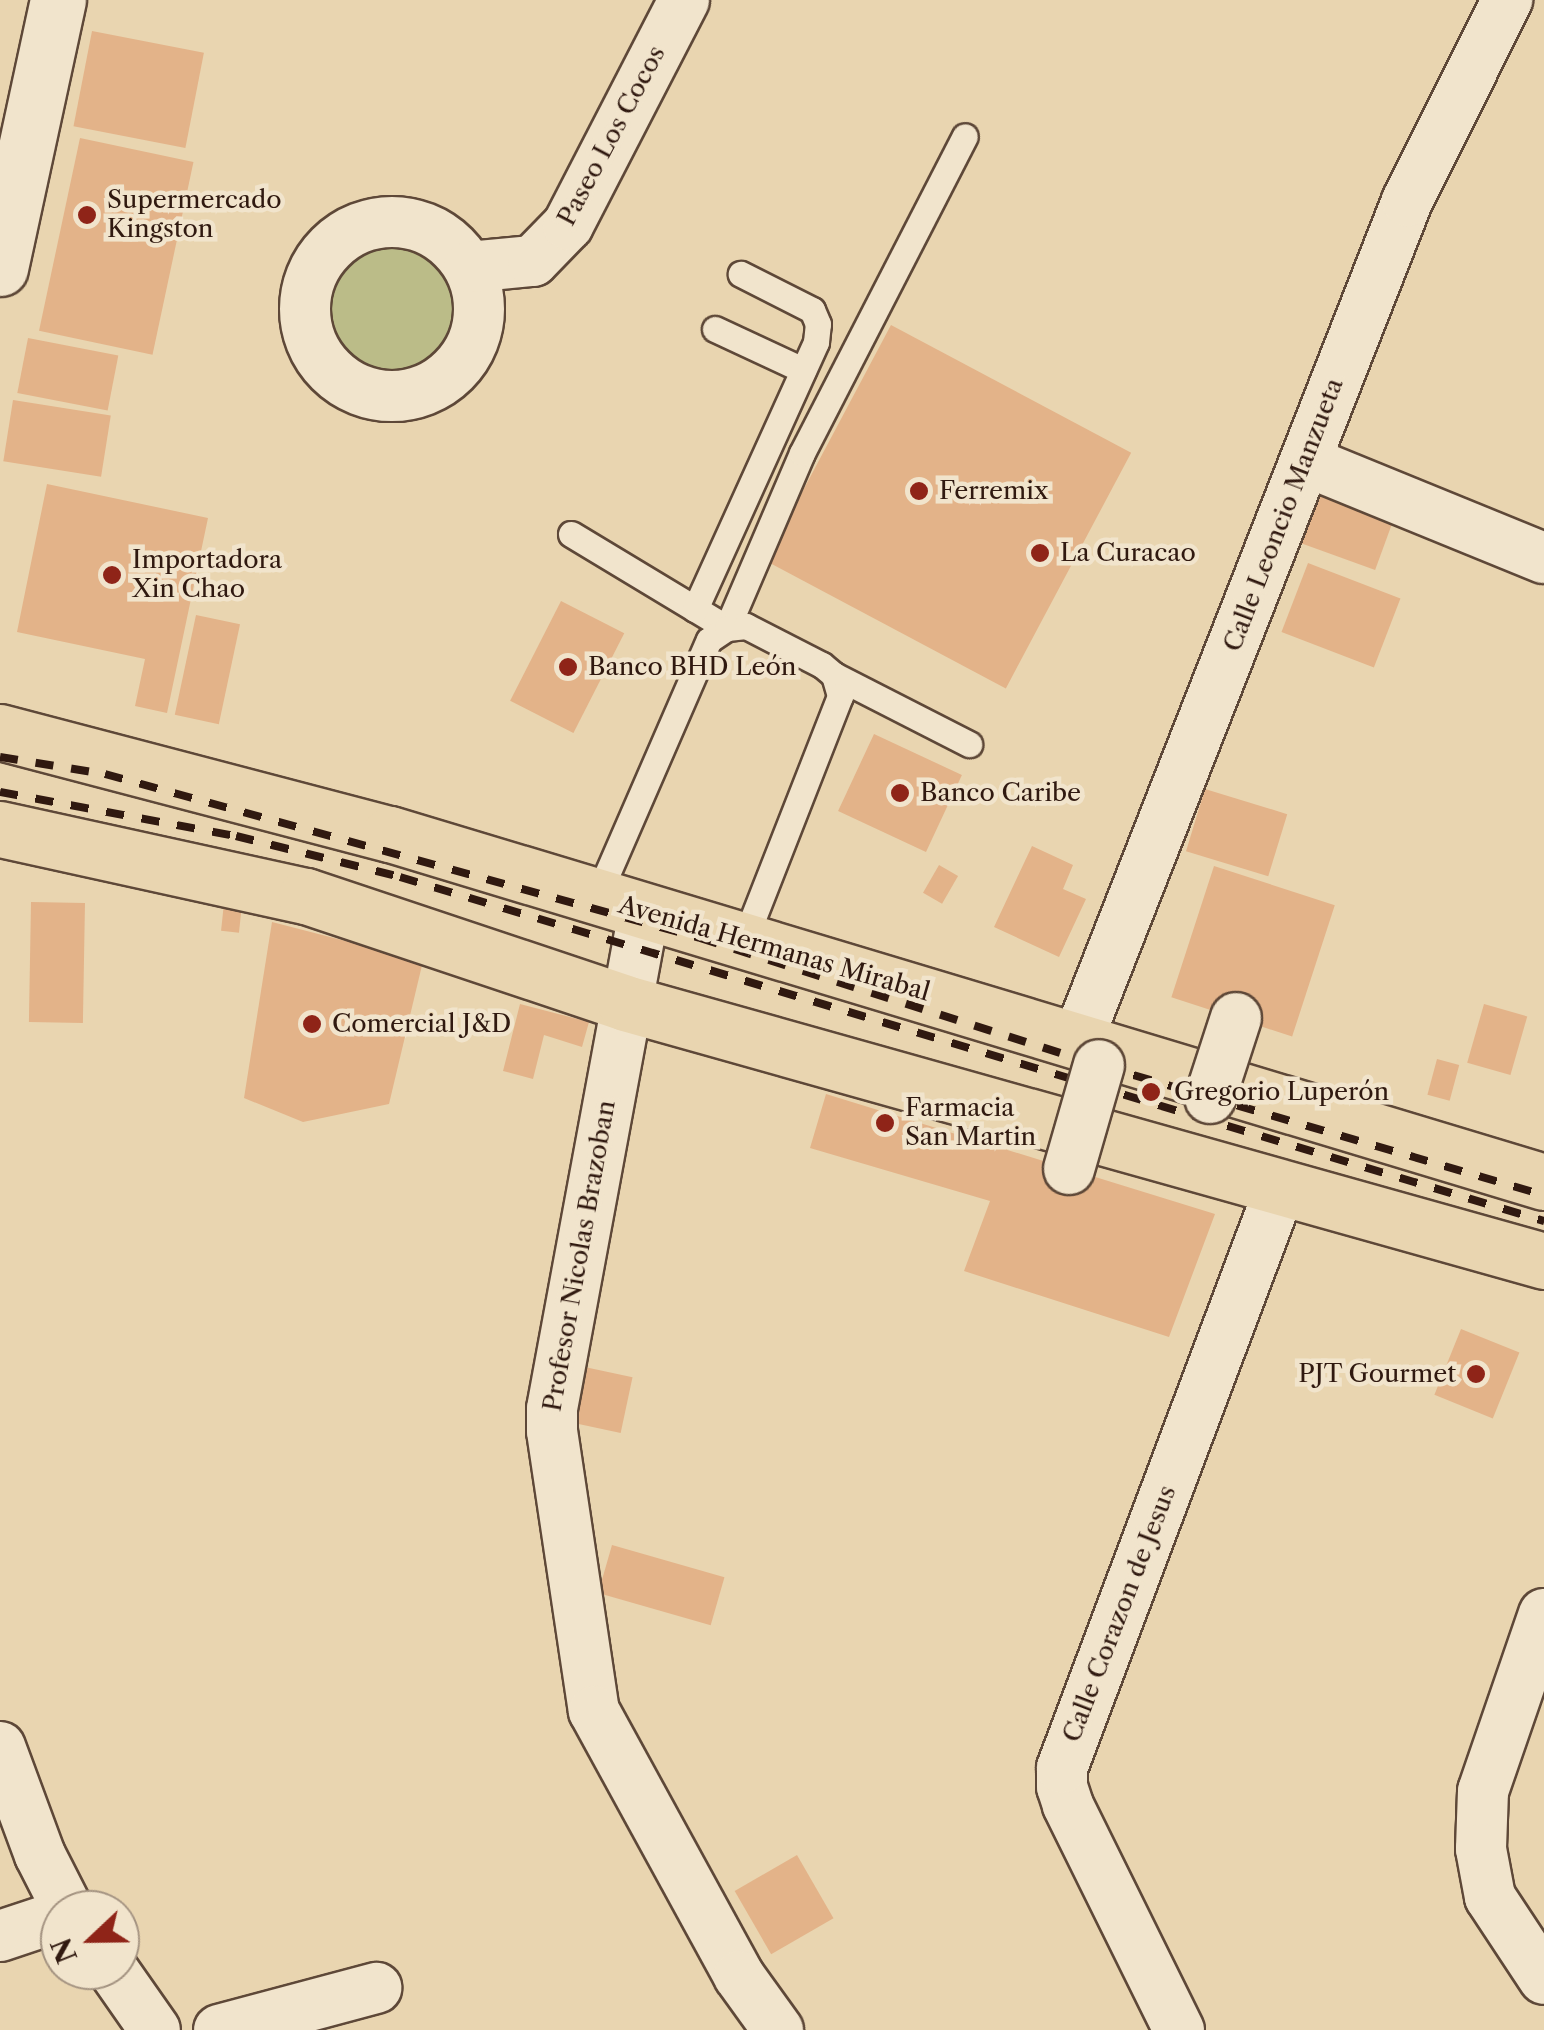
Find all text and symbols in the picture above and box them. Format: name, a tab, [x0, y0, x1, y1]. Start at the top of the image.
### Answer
street label: Paseo Los Cocos	[552, 41, 672, 231]
place label: Supermercado Kingston	[107, 186, 282, 245]
marker: Supermercado Kingston	[76, 204, 98, 226]
street label: Calle Leoncio Manzueta	[1218, 374, 1350, 656]
place label: Ferremix	[939, 476, 1048, 506]
marker: Ferremix	[908, 480, 930, 502]
place label: La Curacao	[1060, 538, 1196, 568]
marker: La Curacao	[1029, 542, 1051, 564]
place label: Importadora Xin Chao	[132, 546, 282, 605]
marker: Importadora Xin Chao	[101, 564, 123, 586]
place label: Banco BHD León	[588, 652, 796, 682]
marker: Banco BHD León	[557, 656, 579, 678]
place label: Banco Caribe	[920, 778, 1081, 808]
marker: Banco Caribe	[889, 782, 911, 804]
street label: Avenida Hermanas Mirabal	[615, 890, 933, 1008]
place label: Comercial J&D	[332, 1009, 511, 1039]
marker: Comercial J&D	[301, 1013, 323, 1035]
place label: Gregorio Luperón	[1174, 1077, 1389, 1107]
marker: Gregorio Luperón	[1138, 1079, 1164, 1105]
place label: Farmacia San Martin	[905, 1094, 1036, 1153]
street label: Profesor Nicolas Brazoban	[538, 1098, 622, 1414]
marker: Farmacia San Martin	[874, 1112, 896, 1134]
place label: PJT Gourmet	[1297, 1359, 1456, 1389]
marker: PJT Gourmet	[1465, 1363, 1487, 1385]
street label: Calle Corazon de Jesus	[1057, 1482, 1183, 1746]
north arrow	[40, 1890, 140, 1990]
text: N	[44, 1933, 84, 1968]

